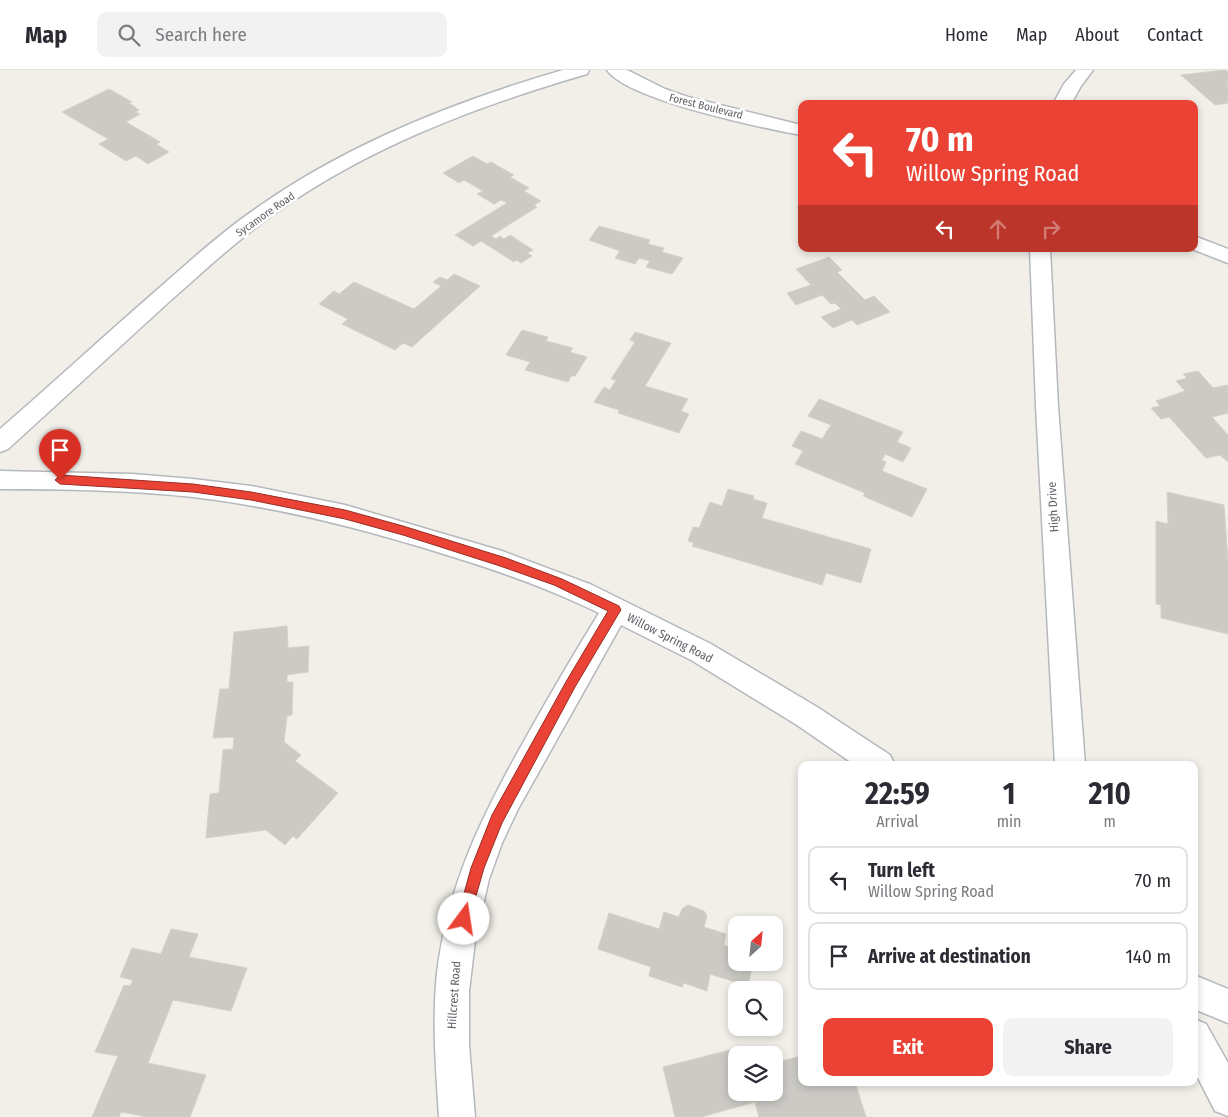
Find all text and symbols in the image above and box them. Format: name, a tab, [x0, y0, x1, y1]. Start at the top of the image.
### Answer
search box	[97, 12, 447, 57]
text: Map	[25, 21, 67, 49]
icon: search	[115, 21, 143, 49]
text: Search here	[155, 23, 247, 46]
text: Home	[945, 24, 988, 46]
text: Map	[1016, 24, 1047, 46]
text: About	[1075, 24, 1119, 46]
text: Contact	[1147, 24, 1203, 46]
street label: Forest Boulevard	[668, 91, 744, 122]
text: 70 m	[906, 118, 974, 160]
icon: left	[823, 120, 888, 185]
text: Willow Spring Road	[906, 160, 1079, 187]
street label: Sycamore Road	[233, 189, 297, 239]
icon: left	[931, 215, 959, 243]
icon: ahead	[984, 215, 1012, 243]
icon: right	[1037, 215, 1065, 243]
pin	[39, 429, 81, 480]
icon: arrive	[46, 436, 74, 464]
street label: High Drive	[1045, 481, 1061, 533]
street label: Willow Spring Road	[625, 610, 715, 666]
text: 22:59	[865, 776, 930, 812]
text: 1	[1003, 776, 1015, 812]
text: 210	[1089, 776, 1131, 812]
text: Arrival	[876, 812, 919, 831]
text: min	[997, 812, 1022, 831]
text: m	[1104, 812, 1116, 831]
text: Turn left	[868, 859, 935, 882]
icon: left	[825, 866, 853, 894]
text: 70 m	[1135, 869, 1171, 892]
text: Willow Spring Road	[868, 882, 994, 901]
position arrow	[437, 892, 489, 944]
north arrow	[728, 916, 782, 971]
map controls	[728, 916, 783, 1101]
icon: arrive	[825, 942, 853, 970]
text: Arrive at destination	[868, 945, 1031, 968]
text: 140 m	[1125, 945, 1171, 968]
street label: Hillcrest Road	[445, 960, 463, 1030]
button: search	[728, 981, 783, 1036]
button: Exit	[823, 1018, 993, 1076]
button: Share	[1003, 1018, 1173, 1076]
button: layers	[728, 1046, 783, 1101]

